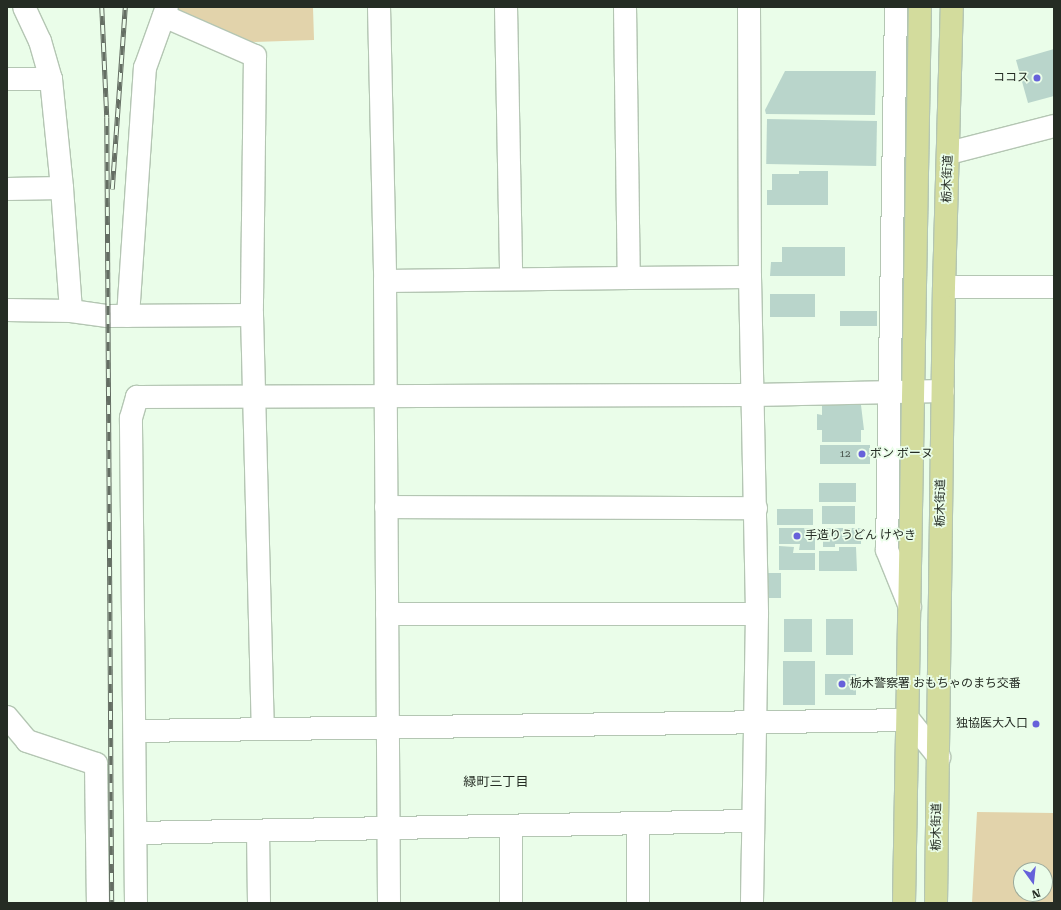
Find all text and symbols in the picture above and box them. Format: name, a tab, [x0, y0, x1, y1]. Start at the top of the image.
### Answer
place label: ココス	[993, 71, 1029, 85]
marker: ココス	[1032, 73, 1042, 83]
street label: 栃木街道	[940, 155, 956, 203]
place label: ボン ボーヌ	[870, 447, 933, 461]
house number: 12	[839, 448, 851, 460]
marker: ボン ボーヌ	[857, 449, 867, 459]
street label: 栃木街道	[933, 479, 949, 527]
place label: 手造りうどん けやき	[805, 529, 916, 543]
marker: 手造りうどん けやき	[792, 531, 802, 541]
place label: 栃木警察署 おもちゃのまち交番	[850, 677, 1021, 691]
marker: 栃木警察署 おもちゃのまち交番	[837, 679, 847, 689]
place label: 独協医大入口	[956, 717, 1028, 731]
marker: 独協医大入口	[1031, 719, 1041, 729]
district label: 緑町三丁目	[464, 774, 528, 790]
street label: 栃木街道	[929, 803, 945, 851]
north arrow	[1013, 862, 1053, 902]
text: N	[1030, 886, 1042, 900]

